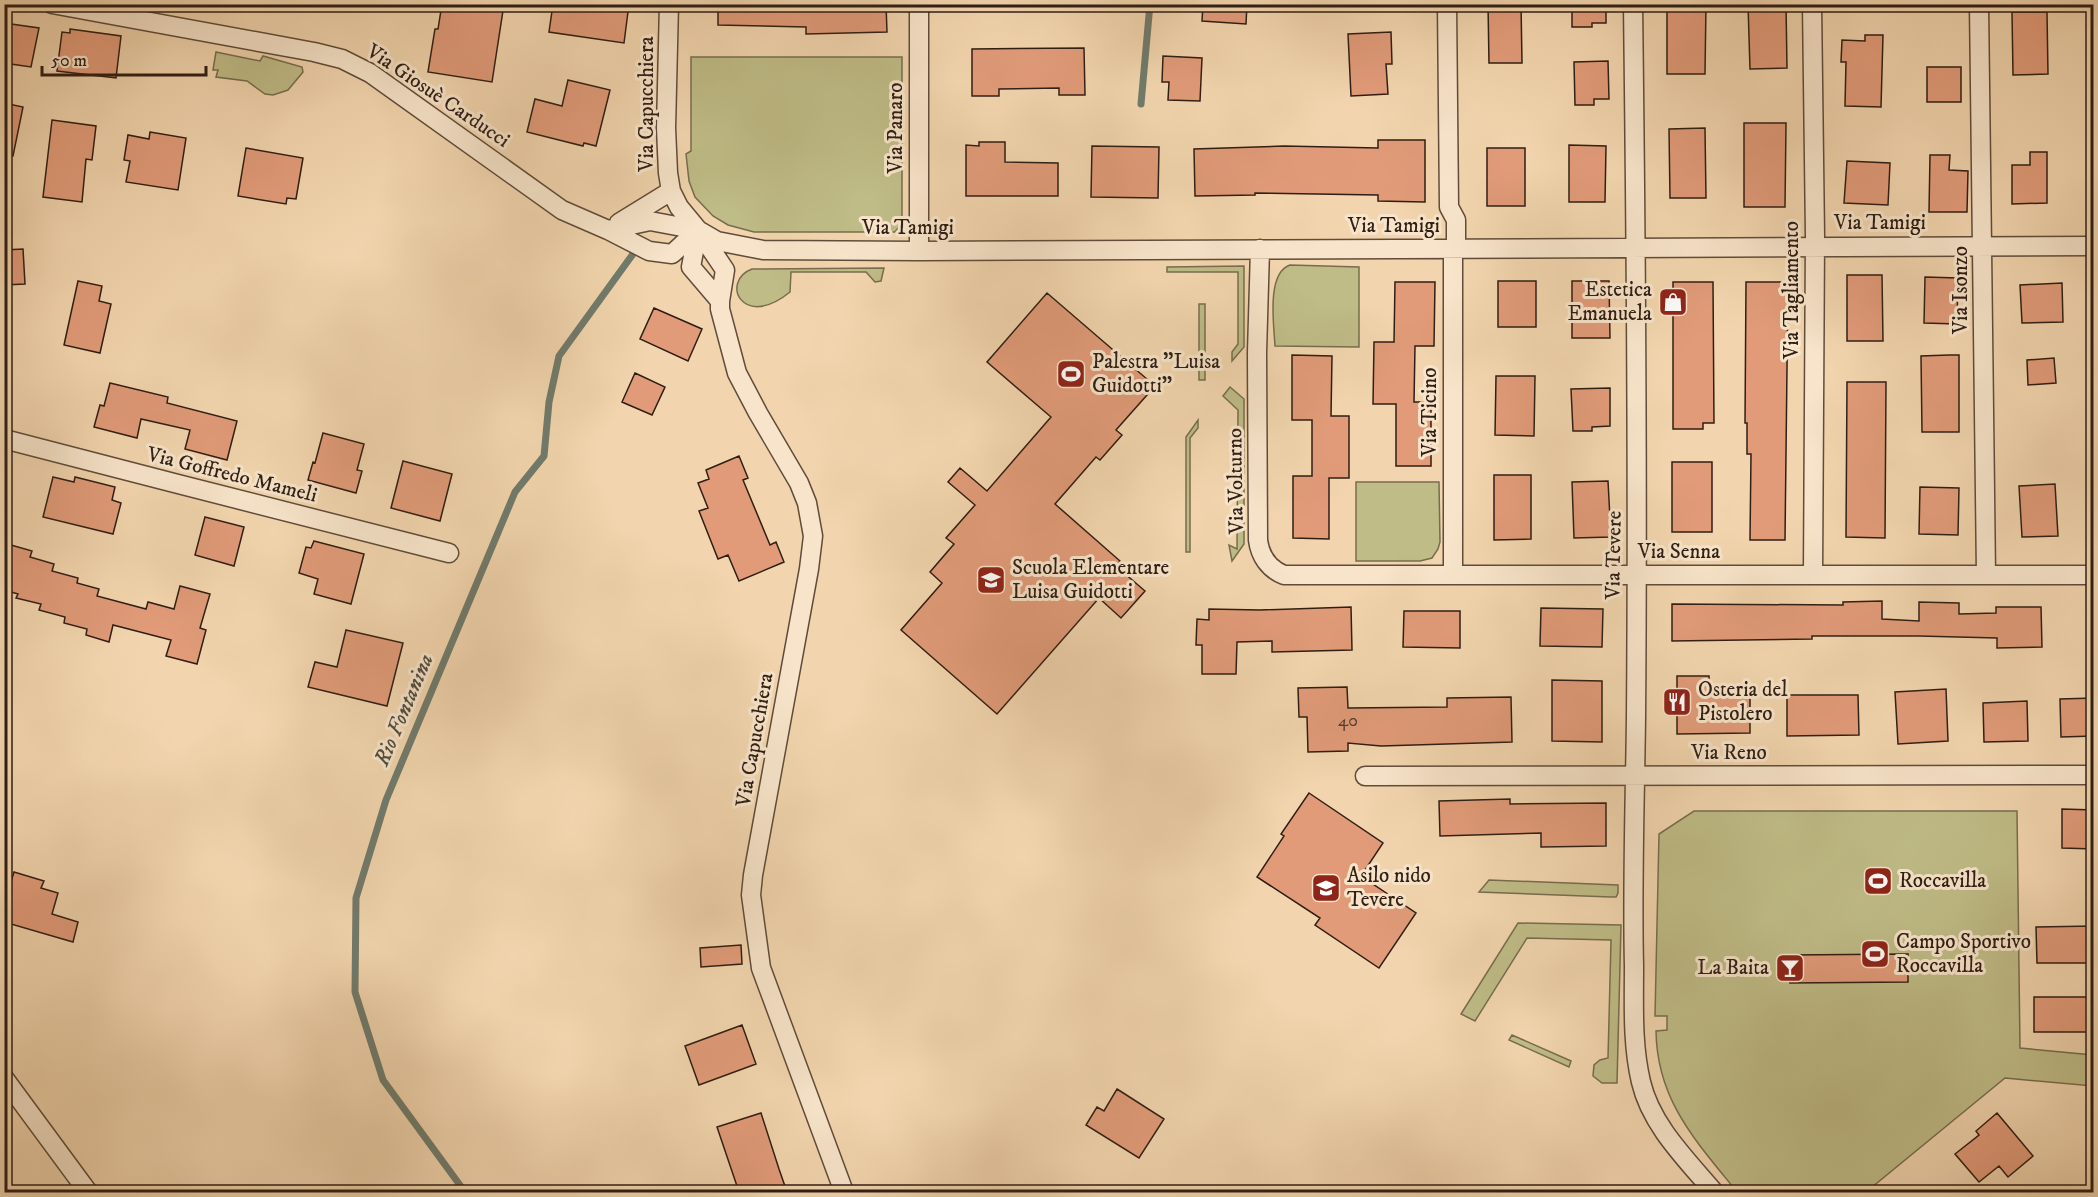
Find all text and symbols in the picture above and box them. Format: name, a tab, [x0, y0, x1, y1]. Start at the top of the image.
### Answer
street label: Via Capucchiera	[634, 36, 660, 173]
street label: Via Giosuè Carducci	[361, 38, 515, 154]
scale bar	[42, 39, 206, 77]
text: 50 m	[51, 50, 87, 72]
street label: Via Panaro	[883, 82, 909, 175]
street label: Via Tamigi	[1833, 210, 1926, 236]
street label: Via Tamigi	[1347, 213, 1440, 239]
street label: Via Tamigi	[861, 215, 954, 241]
street label: Via Tagliamento	[1779, 221, 1805, 360]
street label: Via Isonzo	[1948, 246, 1974, 335]
place label: Estetica Emanuela	[1567, 277, 1652, 327]
shop icon: Estetica Emanuela	[1657, 286, 1689, 318]
place label: Palestra "Luisa Guidotti"	[1092, 349, 1220, 399]
sports icon: Palestra "Luisa Guidotti"	[1055, 358, 1087, 390]
street label: Via Ticino	[1417, 368, 1443, 457]
street label: Via Volturno	[1222, 428, 1250, 535]
street label: Via Goffredo Mameli	[143, 441, 320, 509]
street label: Via Tevere	[1600, 510, 1628, 601]
street label: Via Senna	[1637, 539, 1720, 565]
place label: Scuola Elementare Luisa Guidotti	[1012, 555, 1170, 605]
school or university icon: Scuola Elementare Luisa Guidotti	[975, 564, 1007, 596]
water label: Rio Fontanina	[368, 650, 440, 771]
street label: Via Capucchiera	[730, 671, 780, 810]
place label: Osteria del Pistolero	[1698, 677, 1788, 727]
restaurant icon: Osteria del Pistolero	[1661, 686, 1693, 718]
house number: 40	[1338, 710, 1358, 732]
street label: Via Reno	[1690, 740, 1767, 766]
place label: Asilo nido Tevere	[1347, 863, 1431, 913]
sports icon: Roccavilla	[1862, 865, 1894, 897]
place label: Roccavilla	[1899, 868, 1986, 894]
school or university icon: Asilo nido Tevere	[1310, 872, 1342, 904]
place label: Campo Sportivo Roccavilla	[1896, 929, 2031, 979]
sports icon: Campo Sportivo Roccavilla	[1859, 938, 1891, 970]
bar icon: La Baita	[1774, 952, 1806, 984]
place label: La Baita	[1697, 955, 1769, 981]

